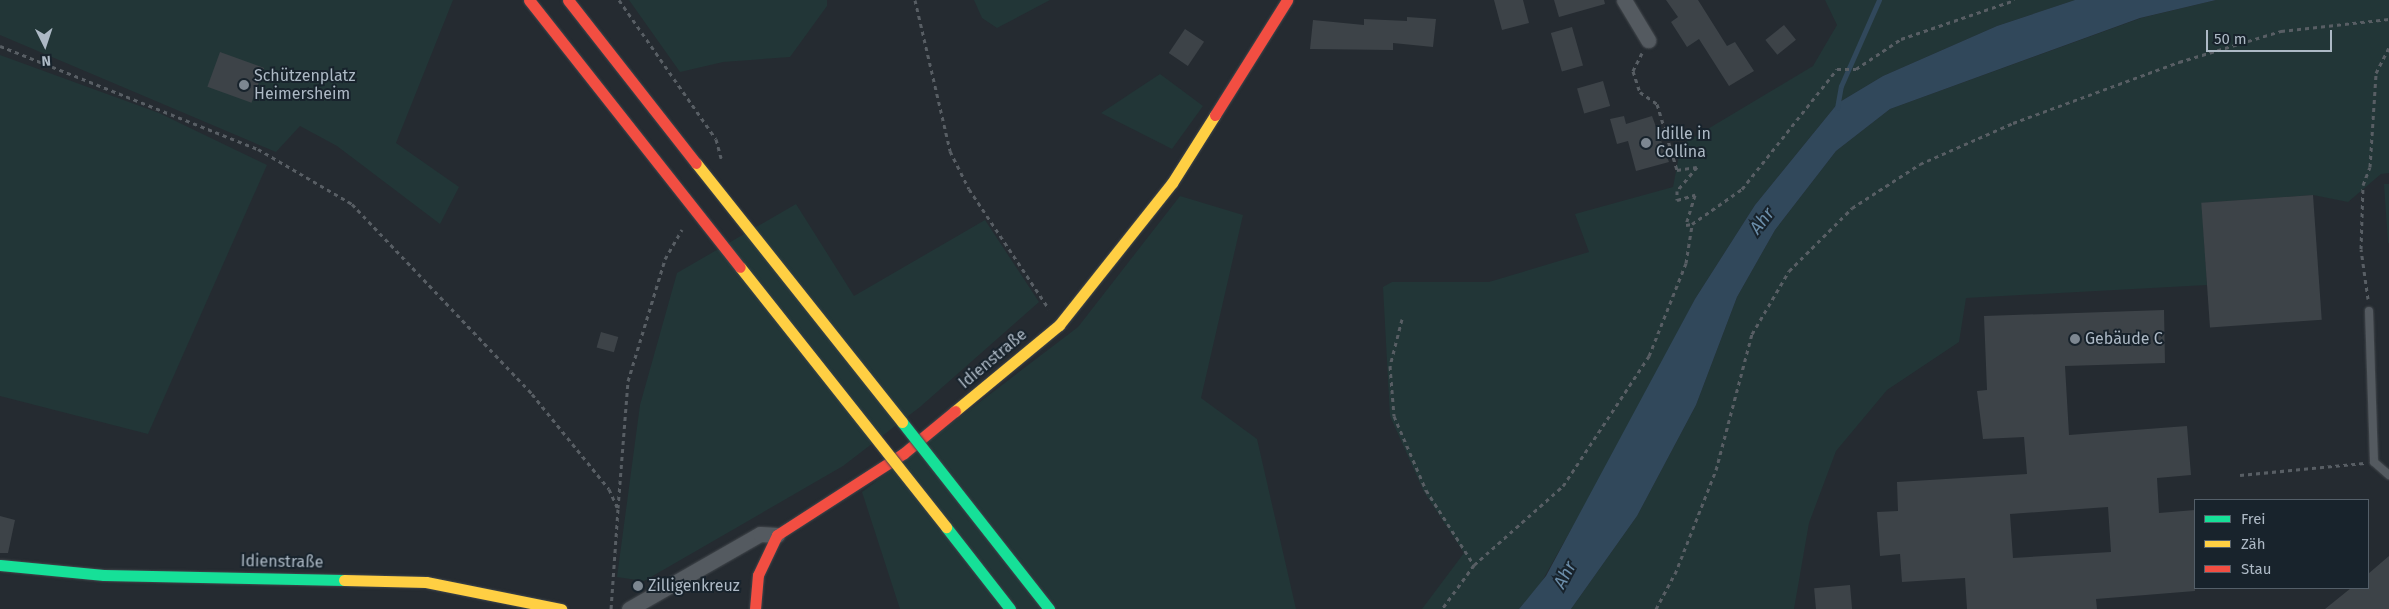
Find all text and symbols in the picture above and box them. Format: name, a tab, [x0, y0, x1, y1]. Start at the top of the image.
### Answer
north arrow	[20, 20, 70, 70]
scale bar	[2209, 20, 2335, 52]
text: 50 m	[2214, 30, 2247, 48]
text: N	[41, 52, 51, 69]
place label: Schützenplatz Heimersheim	[254, 66, 355, 104]
marker: Schützenplatz Heimersheim	[238, 79, 250, 91]
place label: Idille in Collina	[1656, 124, 1711, 162]
marker: Idille in Collina	[1640, 137, 1652, 149]
water label: Ahr	[1745, 204, 1779, 238]
street label: Idienstraße	[955, 325, 1031, 393]
place label: Gebäude C	[2085, 329, 2163, 349]
marker: Gebäude C	[2069, 333, 2081, 345]
legend	[2194, 499, 2369, 589]
text: Frei	[2241, 510, 2266, 528]
text: Zäh	[2241, 535, 2266, 553]
street label: Idienstraße	[241, 552, 323, 572]
water label: Ahr	[1549, 558, 1581, 592]
text: Stau	[2241, 560, 2271, 578]
place label: Zilligenkreuz	[648, 576, 740, 596]
marker: Zilligenkreuz	[632, 580, 644, 592]

